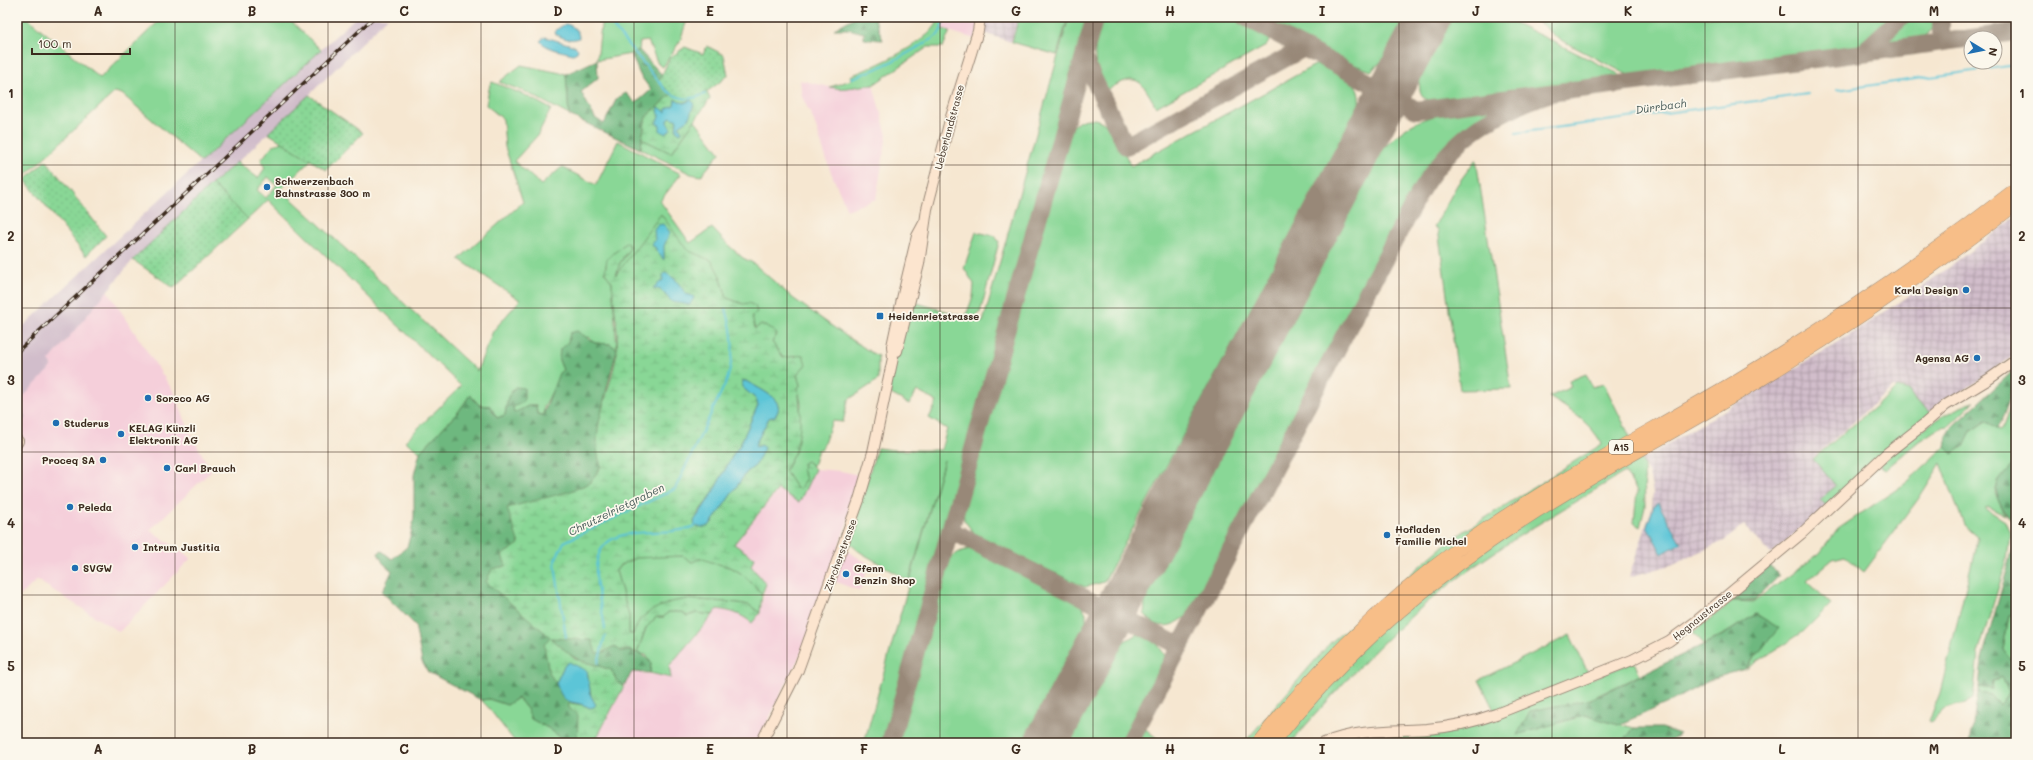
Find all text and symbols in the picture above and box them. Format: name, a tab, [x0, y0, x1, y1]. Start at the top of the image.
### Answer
text: A	[93, 2, 103, 19]
text: B	[248, 2, 257, 19]
text: C	[399, 2, 409, 19]
text: D	[553, 2, 563, 19]
text: E	[706, 2, 714, 19]
text: F	[860, 2, 868, 19]
text: G	[1011, 2, 1021, 19]
text: H	[1165, 2, 1175, 19]
text: I	[1319, 2, 1326, 19]
text: J	[1472, 2, 1480, 19]
text: K	[1624, 2, 1633, 19]
text: L	[1778, 2, 1786, 19]
text: M	[1929, 2, 1939, 19]
scale bar	[32, 30, 130, 56]
north arrow	[1963, 30, 2003, 70]
text: 100 m	[38, 35, 72, 51]
text: N	[1985, 46, 2001, 57]
street label: Ueberlandstrasse	[931, 83, 967, 171]
text: 1	[8, 84, 14, 101]
text: 1	[2019, 84, 2025, 101]
water label: Dürrbach	[1635, 95, 1687, 117]
place label: Schwerzenbach Bahnstrasse 300 m	[275, 174, 370, 200]
marker: Schwerzenbach Bahnstrasse 300 m	[262, 182, 272, 192]
text: 2	[7, 227, 15, 244]
text: 2	[2018, 227, 2026, 244]
place label: Karla Design	[1894, 283, 1958, 297]
marker: Karla Design	[1961, 285, 1971, 295]
place label: Heidenrietstrasse	[888, 309, 979, 323]
marker: Heidenrietstrasse	[875, 311, 885, 321]
place label: Agensa AG	[1915, 351, 1969, 365]
marker: Agensa AG	[1972, 353, 1982, 363]
text: 3	[7, 371, 15, 388]
text: 3	[2018, 371, 2026, 388]
place label: Soreco AG	[156, 391, 210, 405]
marker: Soreco AG	[143, 393, 153, 403]
place label: Studerus	[64, 416, 109, 430]
marker: Studerus	[51, 418, 61, 428]
place label: KELAG Künzli Elektronik AG	[129, 421, 198, 447]
marker: KELAG Künzli Elektronik AG	[116, 429, 126, 439]
road number: A15	[1609, 440, 1633, 454]
place label: Proceq SA	[42, 453, 95, 467]
marker: Proceq SA	[98, 455, 108, 465]
place label: Carl Brauch	[175, 461, 236, 475]
marker: Carl Brauch	[162, 463, 172, 473]
water label: Chrutzelrietgraben	[565, 479, 667, 539]
place label: Peleda	[78, 500, 112, 514]
marker: Peleda	[65, 502, 75, 512]
text: 4	[7, 514, 15, 531]
text: 4	[2018, 514, 2026, 531]
street label: Zürcherstrasse	[820, 517, 860, 593]
place label: Hofladen Familie Michel	[1395, 522, 1467, 548]
marker: Hofladen Familie Michel	[1382, 530, 1392, 540]
place label: Intrum Justitia	[143, 540, 220, 554]
marker: Intrum Justitia	[130, 542, 140, 552]
place label: SVGW	[83, 561, 113, 575]
place label: Gfenn Benzin Shop	[854, 561, 915, 587]
marker: SVGW	[70, 563, 80, 573]
marker: Gfenn Benzin Shop	[841, 569, 851, 579]
street label: Hegnaustrasse	[1669, 587, 1735, 643]
text: 5	[7, 657, 15, 674]
text: 5	[2018, 657, 2026, 674]
text: A	[93, 740, 103, 757]
text: B	[248, 740, 257, 757]
text: C	[399, 740, 409, 757]
text: D	[553, 740, 563, 757]
text: E	[706, 740, 714, 757]
text: F	[860, 740, 868, 757]
text: G	[1011, 740, 1021, 757]
text: H	[1165, 740, 1175, 757]
text: I	[1319, 740, 1326, 757]
text: J	[1472, 740, 1480, 757]
text: K	[1624, 740, 1633, 757]
text: L	[1778, 740, 1786, 757]
text: M	[1929, 740, 1939, 757]

